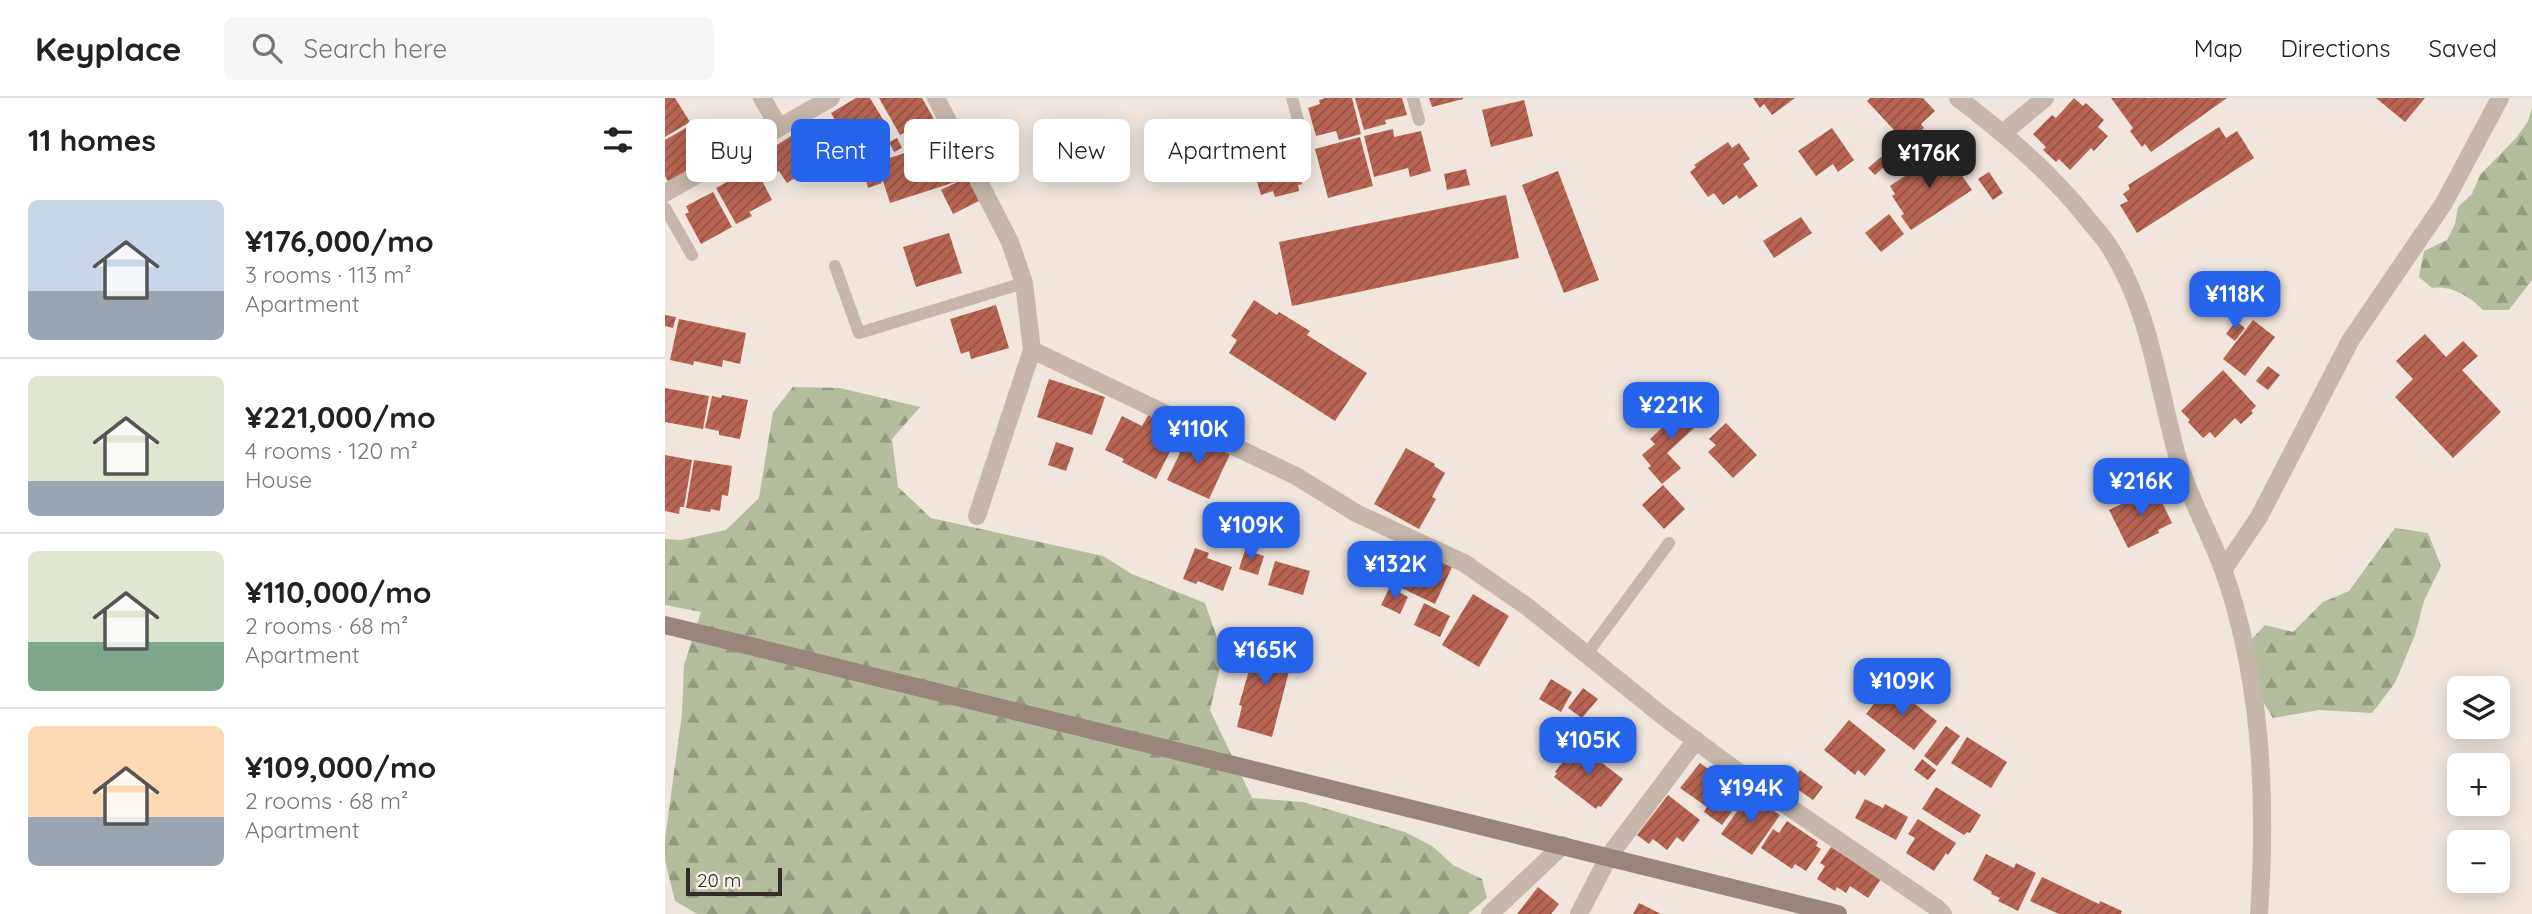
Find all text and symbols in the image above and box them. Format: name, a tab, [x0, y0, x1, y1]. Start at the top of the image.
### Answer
search box	[224, 17, 714, 80]
text: Keyplace	[35, 28, 182, 69]
icon: search	[248, 29, 286, 67]
text: Search here	[304, 32, 447, 65]
text: Map	[2194, 33, 2243, 63]
text: Directions	[2281, 33, 2391, 63]
text: Saved	[2429, 33, 2497, 63]
chip: Buy	[686, 119, 777, 182]
chip: Rent	[791, 119, 890, 182]
chip: Filters	[904, 119, 1019, 182]
chip: New	[1033, 119, 1130, 182]
chip: Apartment	[1144, 119, 1311, 182]
text: 11 homes	[28, 121, 156, 159]
icon: filters	[599, 121, 637, 159]
pin: ¥176K	[1880, 130, 1978, 190]
text: ¥176K	[1898, 138, 1960, 167]
text: ¥176,000/mo	[245, 222, 434, 260]
icon: home	[84, 228, 168, 312]
text: 3 rooms · 113 m²	[245, 260, 412, 289]
pin: ¥118K	[2186, 272, 2284, 331]
text: ¥118K	[2205, 279, 2265, 308]
text: Apartment	[245, 289, 359, 318]
pin: ¥221K	[1622, 382, 1720, 442]
text: ¥221K	[1639, 390, 1703, 419]
text: ¥221,000/mo	[245, 398, 436, 436]
icon: home	[84, 404, 168, 488]
pin: ¥110K	[1149, 406, 1247, 466]
text: ¥110K	[1168, 414, 1228, 443]
text: 4 rooms · 120 m²	[245, 436, 418, 465]
pin: ¥216K	[2092, 458, 2190, 518]
text: House	[245, 465, 312, 494]
text: ¥216K	[2109, 466, 2173, 495]
pin: ¥109K	[1202, 503, 1300, 562]
text: ¥109K	[1219, 510, 1283, 539]
pin: ¥132K	[1346, 542, 1444, 601]
text: ¥132K	[1363, 549, 1427, 578]
text: ¥110,000/mo	[245, 573, 432, 611]
icon: home	[84, 579, 168, 663]
text: 2 rooms · 68 m²	[245, 611, 408, 640]
pin: ¥165K	[1216, 628, 1314, 687]
text: ¥165K	[1233, 635, 1297, 664]
text: Apartment	[245, 640, 359, 669]
pin: ¥109K	[1853, 658, 1951, 718]
text: ¥109K	[1870, 666, 1934, 695]
map controls	[2447, 676, 2510, 893]
button: layers	[2447, 676, 2510, 739]
pin: ¥105K	[1539, 718, 1637, 777]
text: ¥105K	[1555, 725, 1621, 754]
text: ¥109,000/mo	[245, 748, 436, 786]
button: +	[2447, 753, 2510, 816]
icon: home	[84, 754, 168, 838]
pin: ¥194K	[1702, 766, 1800, 825]
text: ¥194K	[1719, 773, 1783, 802]
text: 2 rooms · 68 m²	[245, 786, 408, 815]
text: Apartment	[245, 815, 359, 844]
button: −	[2447, 830, 2510, 893]
scale bar	[686, 865, 782, 897]
text: 20 m	[697, 868, 741, 892]

